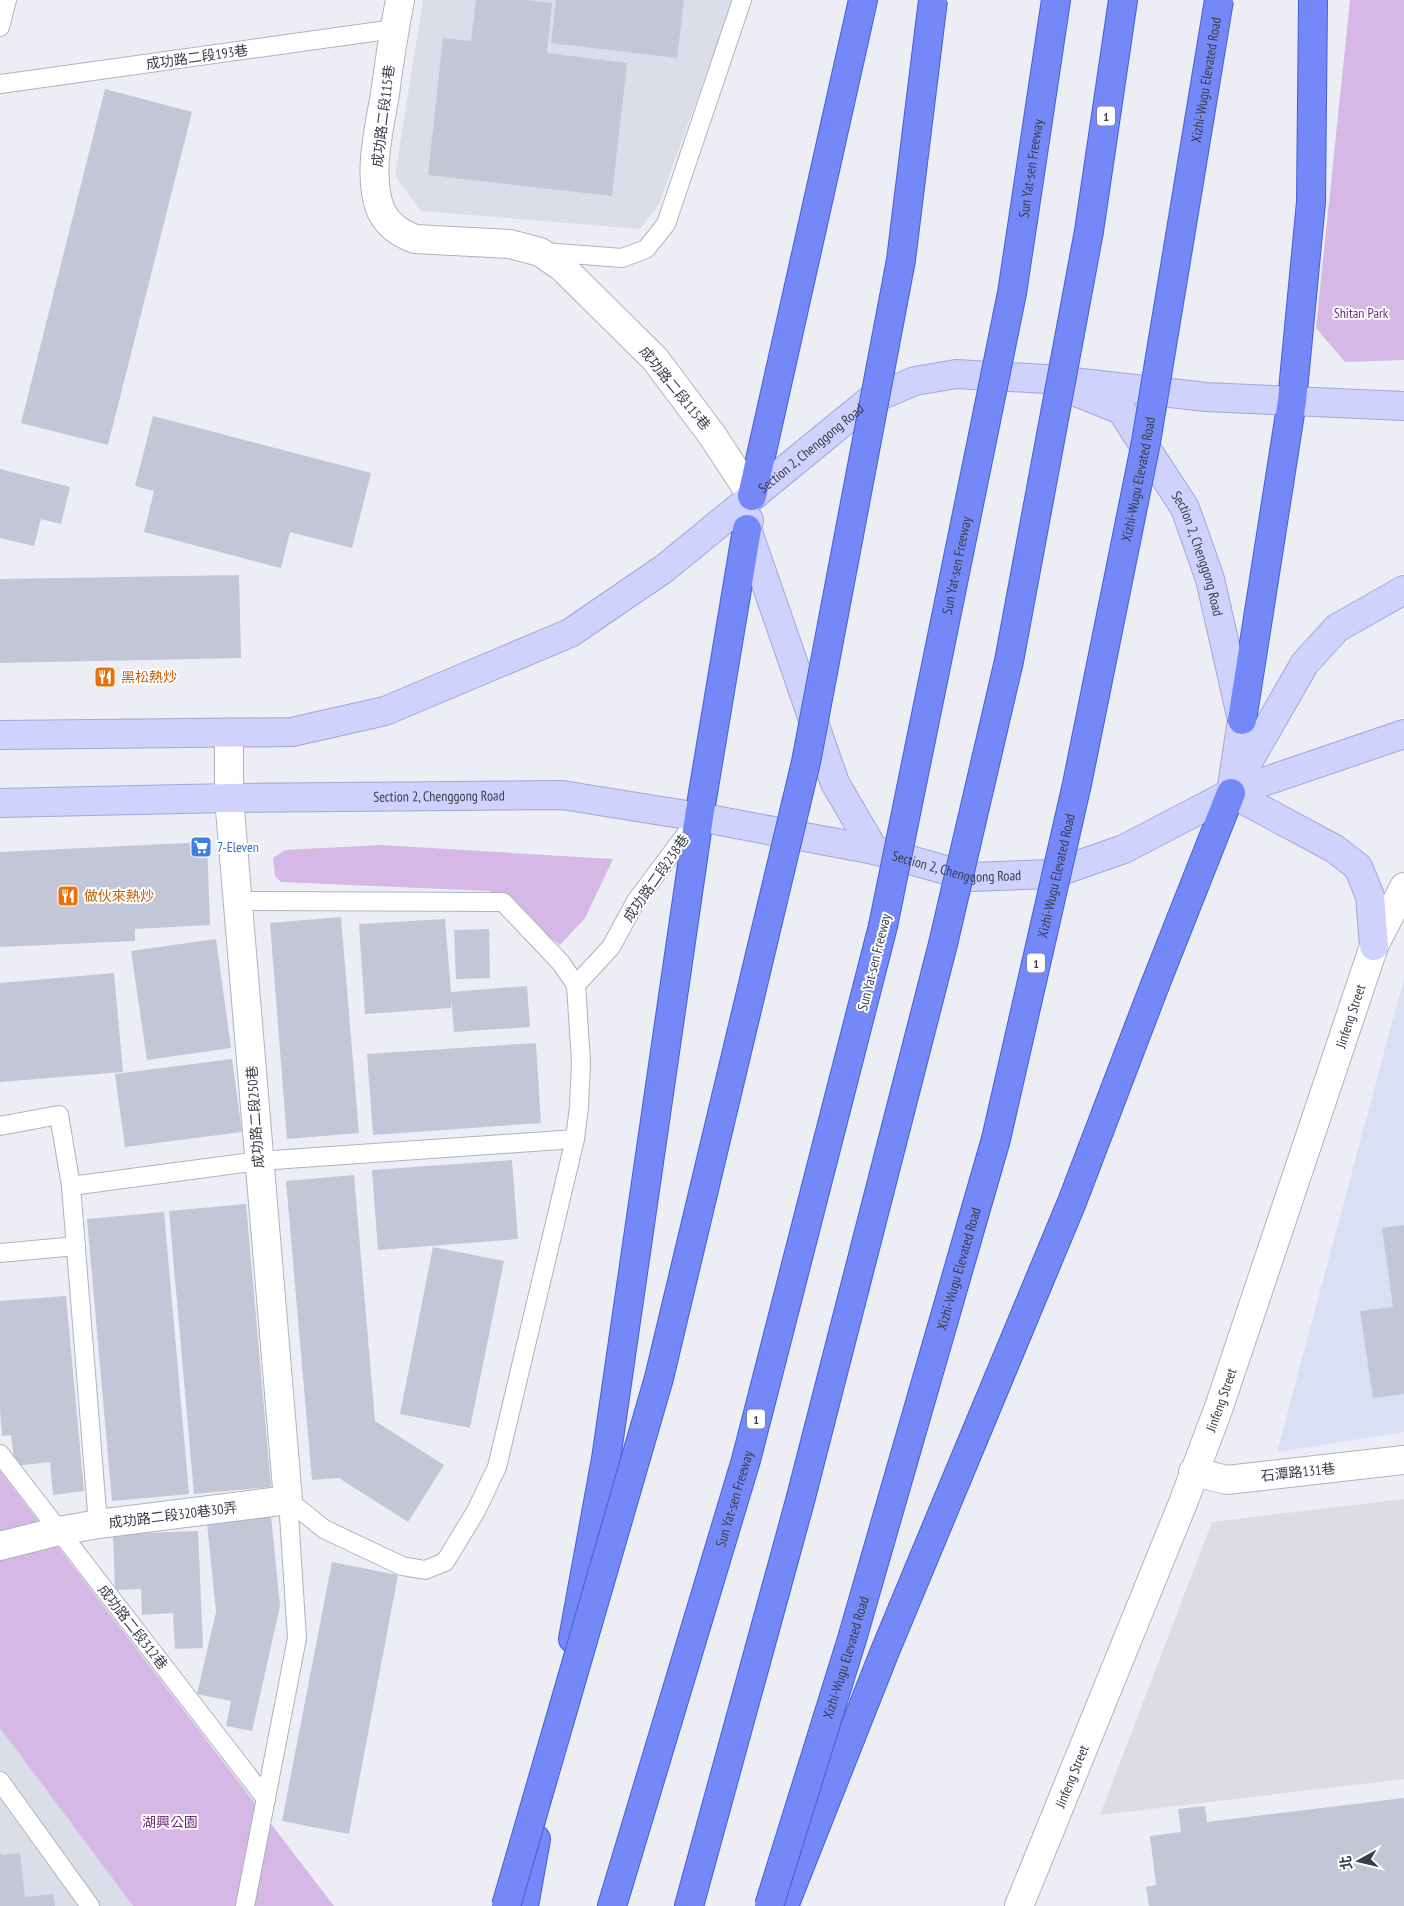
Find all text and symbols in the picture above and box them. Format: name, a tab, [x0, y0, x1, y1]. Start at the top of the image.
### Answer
street label: Xizhi-Wugu Elevated Road	[1187, 16, 1225, 144]
street label: 成功路二段193巷	[145, 41, 249, 73]
street label: 成功路二段115巷	[368, 64, 398, 168]
road number: 1	[1097, 106, 1115, 125]
street label: Sun Yat-sen Freeway	[1014, 117, 1047, 219]
park label: Shitan Park	[1334, 304, 1389, 322]
street label: 成功路二段115巷	[636, 342, 714, 434]
street label: Section 2, Chenggong Road	[754, 400, 868, 497]
street label: Xizhi-Wugu Elevated Road	[1117, 415, 1159, 543]
street label: Section 2, Chenggong Road	[1167, 488, 1227, 618]
street label: Sun Yat-sen Freeway	[938, 514, 975, 616]
restaurant icon: 黑松熱炒	[93, 665, 117, 689]
place label: 黑松熱炒	[121, 668, 177, 686]
street label: Section 2, Chenggong Road	[373, 787, 505, 806]
street label: Xizhi-Wugu Elevated Road	[1033, 812, 1079, 940]
street label: 成功路二段238巷	[619, 831, 693, 925]
supermarket icon: 7-Eleven	[189, 835, 213, 859]
place label: 7-Eleven	[217, 838, 259, 856]
street label: Section 2, Chenggong Road	[890, 847, 1021, 886]
restaurant icon: 做伙來熱炒	[56, 884, 80, 908]
place label: 做伙來熱炒	[84, 887, 154, 905]
street label: Sun Yat-sen Freeway	[853, 911, 895, 1012]
road number: 1	[1027, 954, 1045, 972]
street label: Jinfeng Street	[1331, 982, 1370, 1051]
street label: 成功路二段250巷	[242, 1065, 268, 1169]
street label: Xizhi-Wugu Elevated Road	[932, 1205, 985, 1332]
street label: Jinfeng Street	[1201, 1366, 1240, 1435]
road number: 1	[747, 1410, 765, 1428]
street label: Sun Yat-sen Freeway	[711, 1448, 757, 1549]
street label: 石潭路131巷	[1260, 1459, 1336, 1485]
street label: 成功路二段320巷30弄	[108, 1498, 238, 1532]
street label: 成功路二段312巷	[94, 1581, 172, 1673]
street label: Xizhi-Wugu Elevated Road	[819, 1594, 873, 1721]
street label: Jinfeng Street	[1051, 1742, 1093, 1811]
park label: 湖興公園	[142, 1813, 198, 1831]
north arrow	[1334, 1836, 1384, 1886]
text: 北	[1336, 1855, 1356, 1871]

